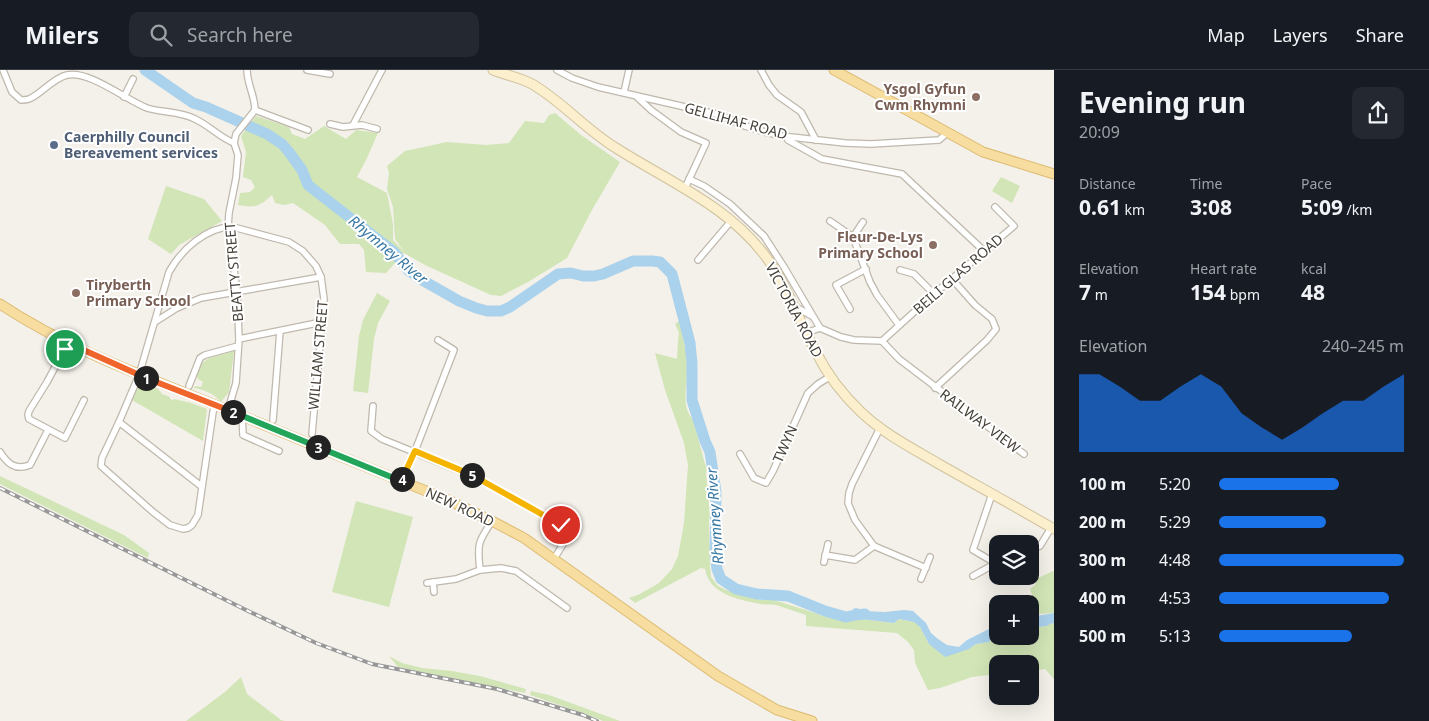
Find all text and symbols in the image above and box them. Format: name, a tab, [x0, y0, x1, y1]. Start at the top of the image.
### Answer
search box	[129, 12, 479, 57]
text: Milers	[25, 18, 99, 51]
icon: search	[147, 21, 175, 49]
text: Search here	[187, 22, 293, 48]
text: Map	[1207, 23, 1245, 47]
text: Layers	[1273, 23, 1328, 47]
text: Share	[1356, 23, 1404, 47]
place label: Ysgol Gyfun Cwm Rhymni	[875, 79, 966, 114]
text: Evening run	[1079, 83, 1246, 121]
button: share	[1352, 87, 1404, 139]
marker: Ysgol Gyfun Cwm Rhymni	[970, 91, 982, 103]
street label: GELLIHAF ROAD	[682, 98, 790, 143]
text: 20:09	[1079, 121, 1120, 143]
place label: Caerphilly Council Bereavement services	[64, 127, 218, 162]
marker: Caerphilly Council Bereavement services	[48, 139, 60, 151]
text: Distance	[1079, 174, 1136, 193]
text: Time	[1190, 174, 1222, 193]
text: Pace	[1301, 174, 1332, 193]
text: 0.61	[1079, 193, 1121, 221]
text: 3:08	[1190, 193, 1232, 221]
text: 5:09	[1301, 193, 1343, 221]
text: km	[1121, 200, 1145, 219]
text: /km	[1343, 200, 1372, 219]
water label: Rhymney River	[345, 210, 433, 289]
street label: BEATTY STREET	[220, 221, 247, 323]
place label: Fleur-De-Lys Primary School	[818, 227, 923, 262]
street label: BEILI GLAS ROAD	[909, 229, 1007, 318]
marker: Fleur-De-Lys Primary School	[927, 239, 939, 251]
street label: VICTORIA ROAD	[761, 259, 827, 361]
text: Elevation	[1079, 259, 1139, 278]
text: Heart rate	[1190, 259, 1257, 278]
text: kcal	[1301, 259, 1327, 278]
place label: Tiryberth Primary School	[86, 275, 191, 310]
text: 7	[1079, 278, 1091, 306]
text: 154	[1190, 278, 1226, 306]
text: 48	[1301, 278, 1325, 306]
text: m	[1091, 285, 1108, 304]
text: bpm	[1226, 285, 1260, 304]
marker: Tiryberth Primary School	[70, 287, 82, 299]
street label: WILLIAM STREET	[303, 299, 332, 411]
pin	[44, 328, 86, 370]
icon: arrive	[51, 335, 79, 363]
text: Elevation	[1079, 335, 1147, 357]
text: 240–245 m	[1322, 335, 1404, 357]
pin: 1	[134, 366, 158, 390]
text: 1	[142, 369, 151, 388]
street label: RAILWAY VIEW	[936, 384, 1024, 457]
pin: 2	[220, 400, 246, 424]
text: 2	[229, 403, 238, 422]
street label: TWYN	[768, 422, 801, 466]
pin: 3	[306, 434, 330, 460]
text: 3	[314, 438, 323, 457]
pin: 5	[460, 462, 484, 488]
pin: 4	[390, 466, 414, 492]
text: 5	[468, 466, 477, 485]
water label: Rhymney River	[701, 466, 727, 565]
text: 4	[398, 470, 407, 489]
text: 100 m	[1079, 473, 1126, 495]
text: 5:20	[1159, 473, 1191, 495]
street label: NEW ROAD	[423, 482, 498, 531]
pin	[540, 504, 582, 546]
icon: check	[547, 511, 575, 539]
text: 200 m	[1079, 511, 1126, 533]
text: 5:29	[1159, 511, 1191, 533]
map controls	[989, 535, 1039, 705]
button: layers	[989, 535, 1039, 585]
text: 300 m	[1079, 549, 1126, 571]
text: 4:48	[1159, 549, 1191, 571]
text: 400 m	[1079, 587, 1126, 609]
text: 4:53	[1159, 587, 1191, 609]
button: +	[989, 595, 1039, 645]
text: 500 m	[1079, 625, 1126, 647]
text: 5:13	[1159, 625, 1191, 647]
button: −	[989, 655, 1039, 705]

